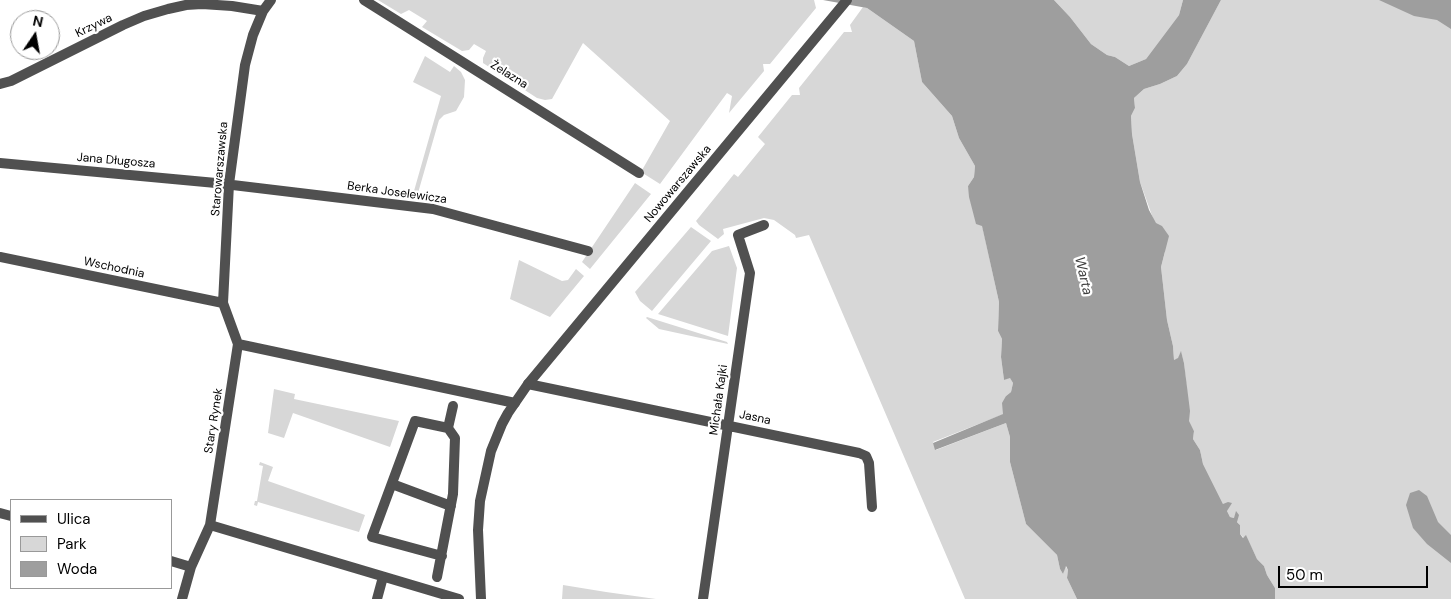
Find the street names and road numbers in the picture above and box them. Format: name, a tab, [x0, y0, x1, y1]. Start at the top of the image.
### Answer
street label: Krzywa	[73, 11, 115, 41]
street label: Żelazna	[488, 58, 530, 92]
street label: Starowarszawska	[209, 121, 231, 217]
street label: Nowowarszawska	[641, 142, 715, 226]
street label: Jana Długosza	[76, 150, 156, 172]
street label: Berka Joselewicza	[346, 179, 448, 207]
street label: Wschodnia	[82, 255, 146, 281]
street label: Michała Kajki	[707, 364, 731, 436]
street label: Stary Rynek	[202, 387, 226, 455]
street label: Jasna	[738, 408, 772, 428]

